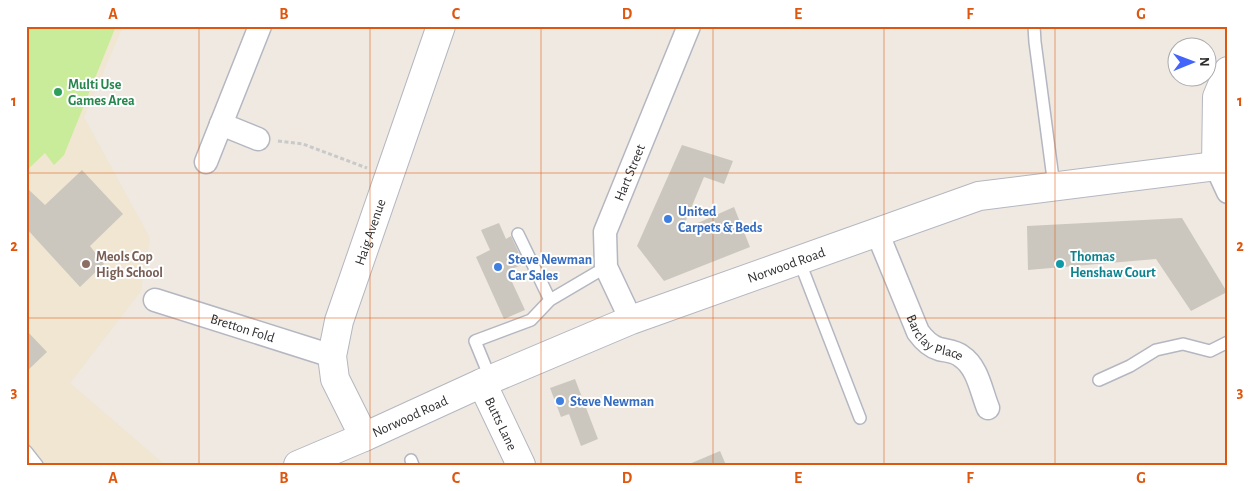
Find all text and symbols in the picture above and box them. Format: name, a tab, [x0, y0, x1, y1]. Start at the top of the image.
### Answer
text: A	[108, 6, 118, 22]
text: B	[279, 6, 289, 22]
text: C	[452, 6, 461, 22]
text: D	[622, 6, 633, 22]
text: E	[794, 6, 802, 22]
text: F	[966, 6, 974, 22]
text: G	[1136, 6, 1146, 22]
north arrow	[1166, 38, 1216, 88]
text: N	[1197, 57, 1211, 67]
place label: Multi Use Games Area	[68, 78, 135, 108]
marker: Multi Use Games Area	[52, 86, 64, 98]
text: 1	[11, 93, 17, 109]
text: 1	[1237, 93, 1243, 109]
street label: Hart Street	[612, 142, 648, 203]
street label: Haig Avenue	[353, 197, 389, 267]
place label: United Carpets & Beds	[678, 205, 762, 235]
marker: United Carpets & Beds	[662, 213, 674, 225]
text: 2	[10, 238, 18, 254]
text: 2	[1236, 238, 1244, 254]
street label: Norwood Road	[746, 245, 827, 286]
place label: Meols Cop High School	[96, 250, 163, 280]
place label: Thomas Henshaw Court	[1070, 250, 1156, 280]
place label: Steve Newman Car Sales	[508, 253, 592, 283]
marker: Meols Cop High School	[80, 258, 92, 270]
marker: Thomas Henshaw Court	[1054, 258, 1066, 270]
marker: Steve Newman Car Sales	[492, 261, 504, 273]
street label: Bretton Fold	[209, 312, 276, 345]
street label: Barclay Place	[904, 313, 966, 363]
text: 3	[11, 384, 18, 400]
text: 3	[1237, 384, 1244, 400]
street label: Norwood Road	[370, 394, 450, 440]
street label: Butts Lane	[482, 395, 519, 453]
marker: Steve Newman	[554, 395, 566, 407]
place label: Steve Newman	[570, 395, 654, 409]
text: A	[108, 470, 118, 486]
text: B	[279, 470, 289, 486]
text: C	[452, 470, 461, 486]
text: D	[622, 470, 633, 486]
text: E	[794, 470, 802, 486]
text: F	[966, 470, 974, 486]
text: G	[1136, 470, 1146, 486]

